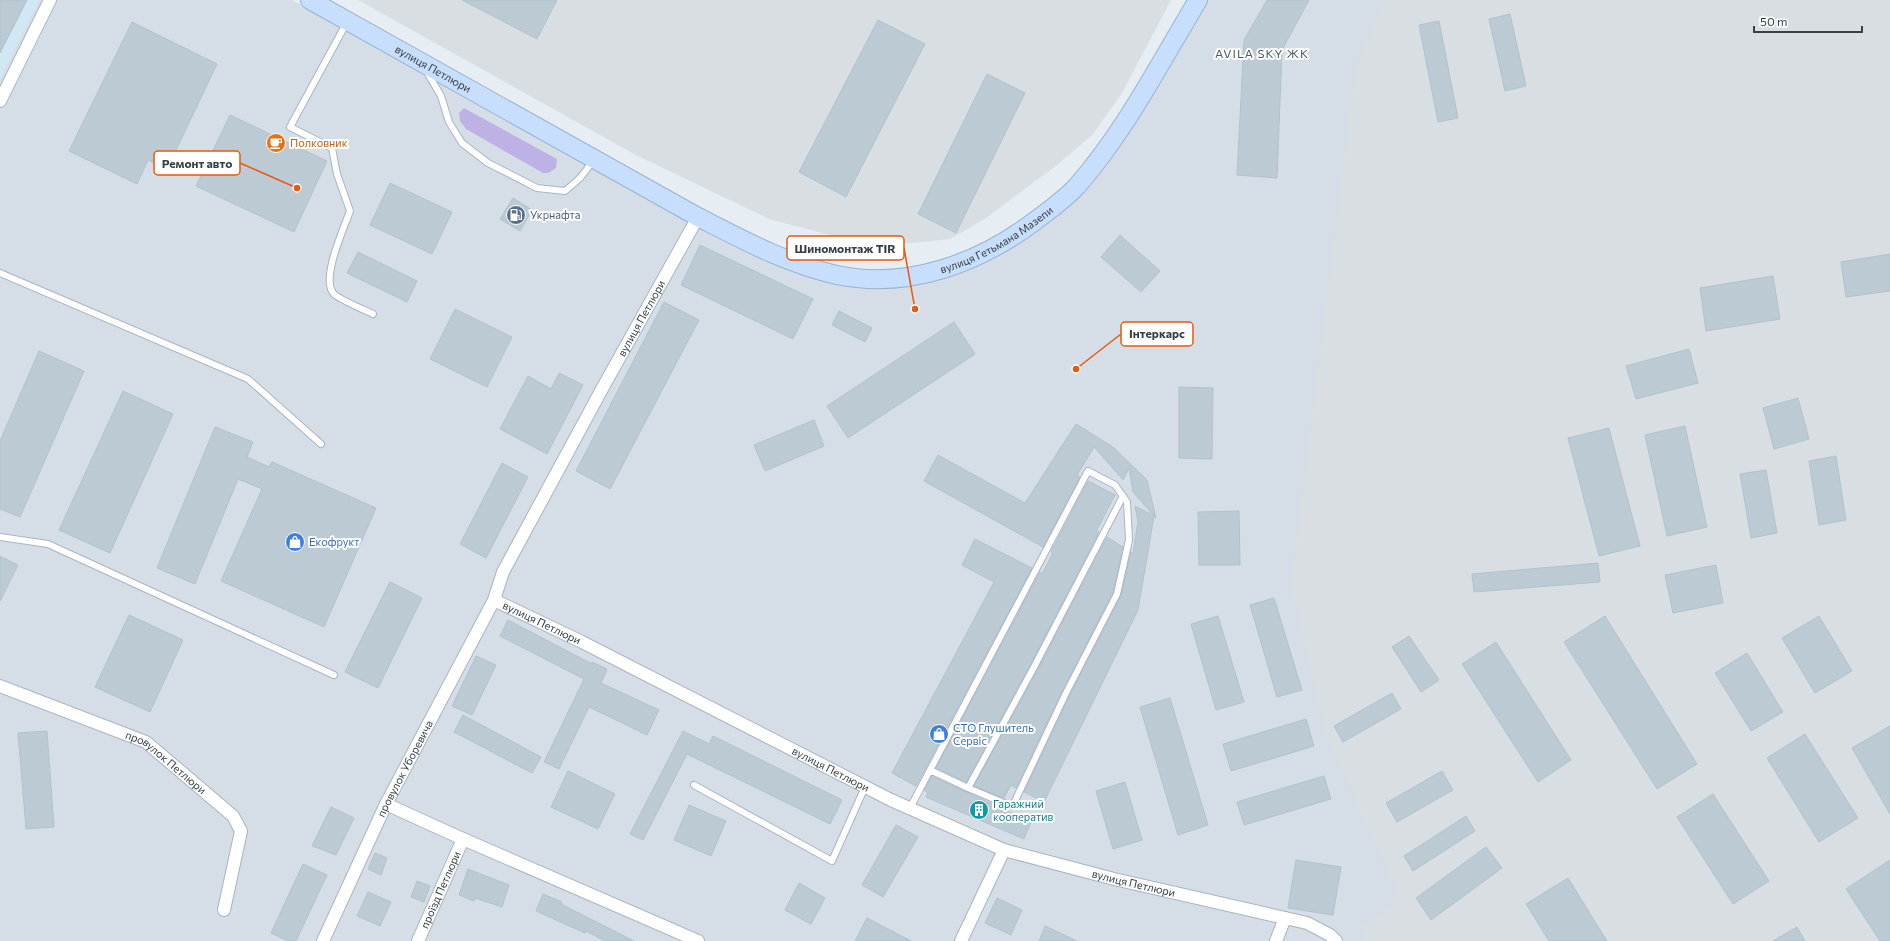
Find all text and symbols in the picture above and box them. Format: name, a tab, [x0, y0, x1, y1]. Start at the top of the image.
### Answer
scale bar	[1754, 8, 1862, 34]
text: 50 m	[1760, 14, 1788, 28]
street label: вулиця Петлюри	[393, 42, 474, 95]
district label: AVILA SKY ЖК	[1215, 46, 1309, 60]
cafe icon: Полковник	[265, 132, 287, 154]
place label: Полковник	[290, 136, 348, 149]
callout: Ремонт авто	[154, 151, 240, 175]
text: Ремонт авто	[162, 156, 232, 170]
street label: вулиця Гетьмана Мазепи	[938, 203, 1055, 276]
fuel station icon: Укрнафта	[505, 204, 527, 226]
place label: Укрнафта	[530, 208, 581, 221]
callout: Шиномонтаж TIR	[787, 236, 904, 260]
text: Шиномонтаж TIR	[795, 241, 896, 255]
street label: вулиця Петлюри	[615, 278, 667, 358]
callout: Інтеркарс	[1121, 322, 1193, 346]
text: Інтеркарс	[1129, 326, 1185, 340]
shop icon: Екофрукт	[284, 531, 306, 553]
place label: Екофрукт	[309, 535, 359, 548]
street label: вулиця Петлюри	[501, 598, 583, 647]
street label: провулок Уборевича	[374, 718, 435, 819]
place label: СТО Глушитель Сервіс	[953, 721, 1034, 747]
shop icon: СТО Глушитель Сервіс	[928, 723, 950, 745]
street label: провулок Петлюри	[124, 728, 209, 796]
street label: вулиця Петлюри	[790, 744, 872, 794]
place label: Гаражний кооператив	[993, 797, 1053, 823]
building icon: Гаражний кооператив	[968, 799, 990, 821]
street label: проїзд Петлюри	[417, 849, 463, 930]
street label: вулиця Петлюри	[1091, 866, 1177, 899]

